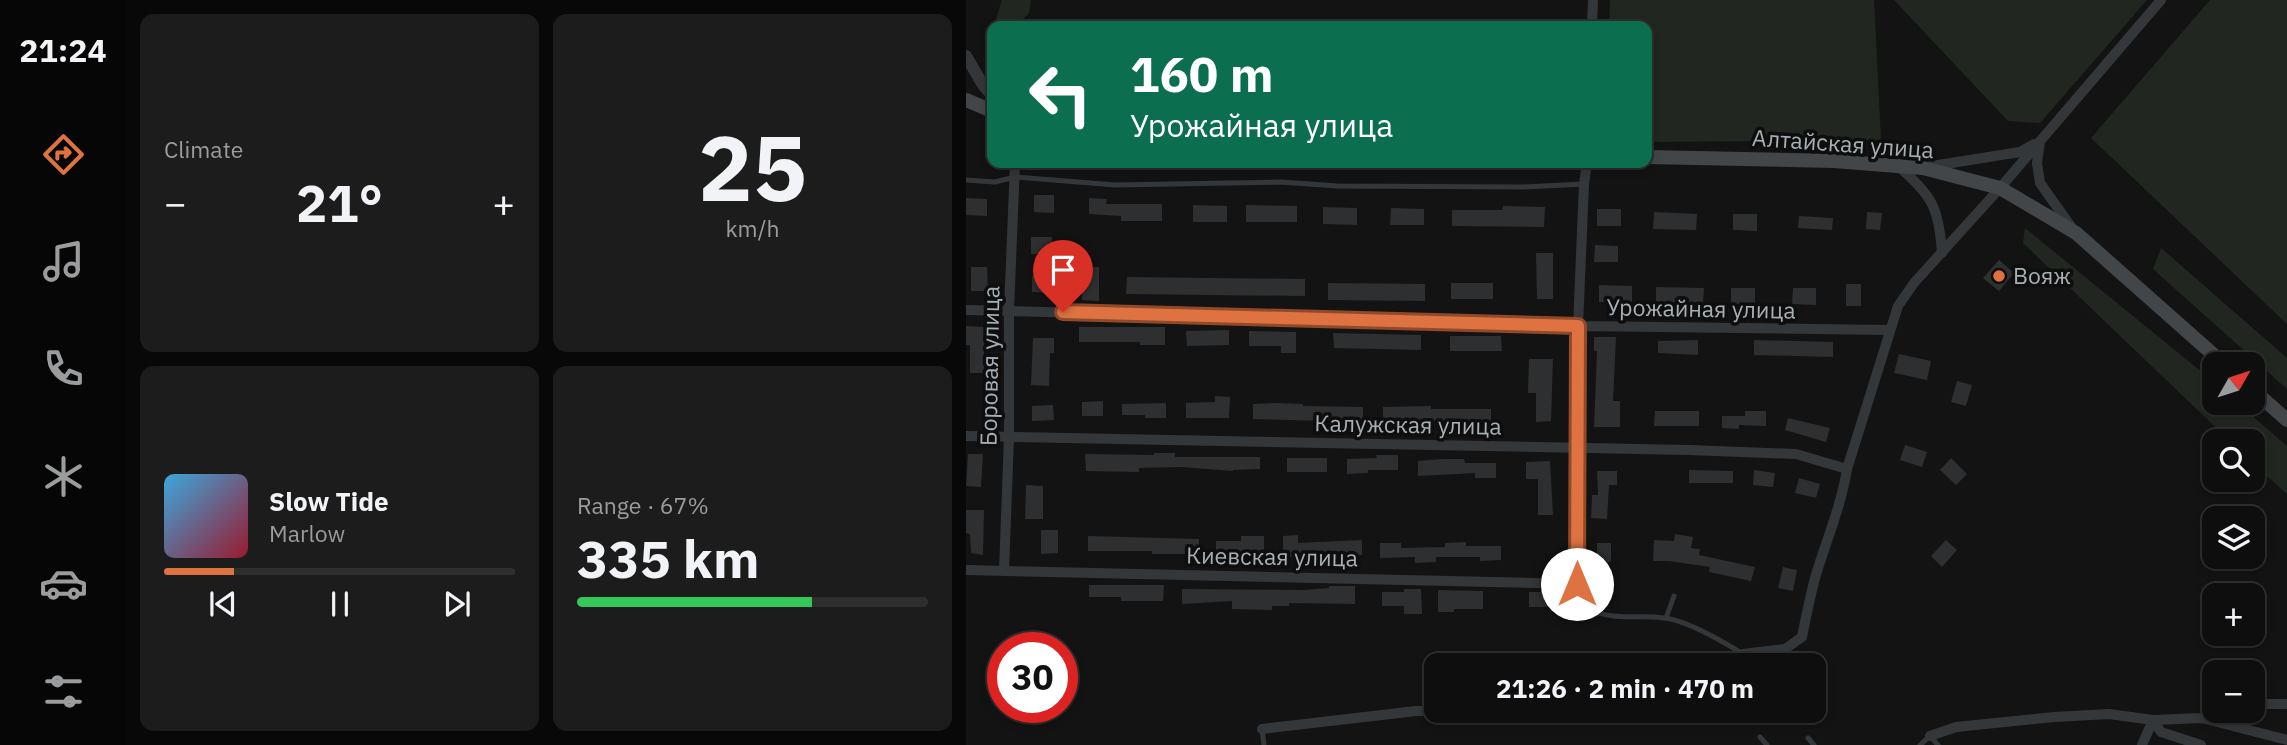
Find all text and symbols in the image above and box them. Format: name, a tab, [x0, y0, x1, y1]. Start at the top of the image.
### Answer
text: 21:24	[19, 29, 107, 71]
text: 160 m	[1130, 42, 1274, 105]
icon: left	[1015, 49, 1106, 140]
text: Урожайная улица	[1130, 104, 1393, 146]
text: 25	[698, 108, 807, 226]
street label: Алтайская улица	[1751, 122, 1935, 164]
icon: directions	[39, 130, 88, 179]
text: Climate	[164, 134, 243, 164]
text: 21°	[296, 169, 383, 236]
text: −	[164, 178, 187, 227]
text: +	[492, 178, 515, 227]
text: km/h	[725, 213, 780, 243]
icon: music	[39, 237, 88, 286]
pin	[1033, 240, 1093, 312]
icon: arrive	[1044, 251, 1082, 289]
place label: Вояж	[2013, 260, 2071, 290]
marker: Вояж	[1991, 268, 2007, 284]
street label: Боровая улица	[973, 286, 1005, 446]
street label: Урожайная улица	[1606, 291, 1796, 325]
icon: phone	[39, 344, 88, 393]
north arrow	[2202, 352, 2264, 415]
map controls	[2202, 352, 2265, 723]
street label: Калужская улица	[1314, 407, 1502, 441]
button: search	[2202, 429, 2265, 492]
icon: climate	[39, 452, 88, 501]
text: Slow Tide	[269, 484, 389, 518]
text: Range · 67%	[577, 490, 709, 520]
button: layers	[2202, 506, 2265, 569]
text: Marlow	[269, 518, 345, 548]
text: 335 km	[577, 525, 759, 592]
street label: Киевская улица	[1186, 540, 1358, 572]
position arrow	[1540, 547, 1614, 621]
icon: car	[39, 559, 88, 608]
button: +	[2202, 583, 2265, 646]
icon: previous	[204, 585, 242, 623]
icon: pause	[321, 585, 359, 623]
icon: next	[438, 585, 476, 623]
speed limit sign: 30	[987, 632, 1078, 723]
button: −	[2202, 660, 2265, 723]
icon: filters	[39, 667, 88, 716]
text: 21:26 · 2 min · 470 m	[1496, 671, 1754, 705]

